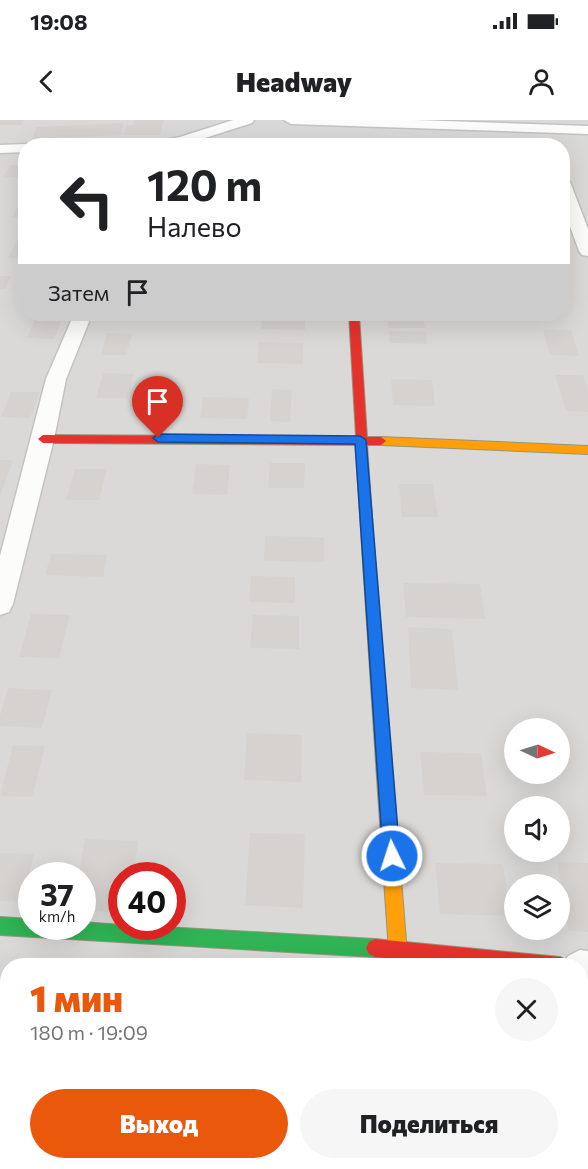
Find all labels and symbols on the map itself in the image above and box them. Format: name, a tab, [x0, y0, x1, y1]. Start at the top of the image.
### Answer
pin	[132, 376, 183, 438]
north arrow	[504, 718, 570, 784]
position arrow	[360, 824, 424, 888]
speed limit sign: 40	[108, 862, 186, 940]

